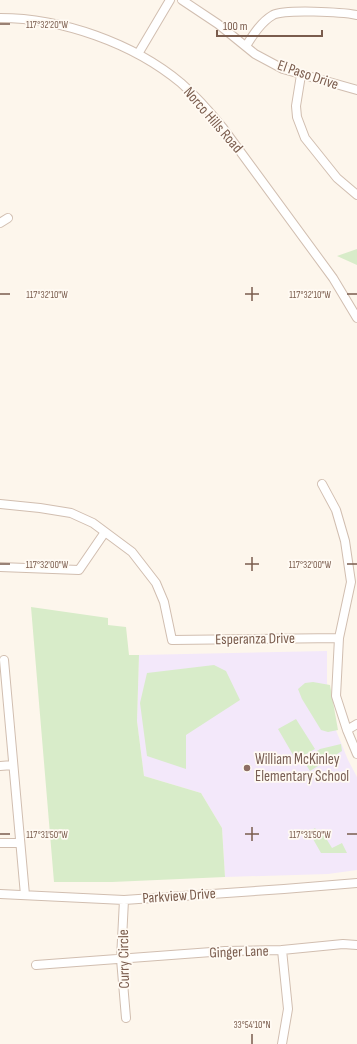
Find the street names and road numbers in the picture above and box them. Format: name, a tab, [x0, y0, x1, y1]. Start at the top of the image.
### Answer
street label: El Paso Drive	[275, 56, 341, 94]
street label: Norco Hills Road	[179, 83, 247, 157]
street label: Esperanza Drive	[215, 629, 295, 649]
street label: Parkview Drive	[142, 884, 216, 908]
street label: Curry Circle	[114, 929, 134, 989]
street label: Ginger Lane	[209, 941, 269, 963]

